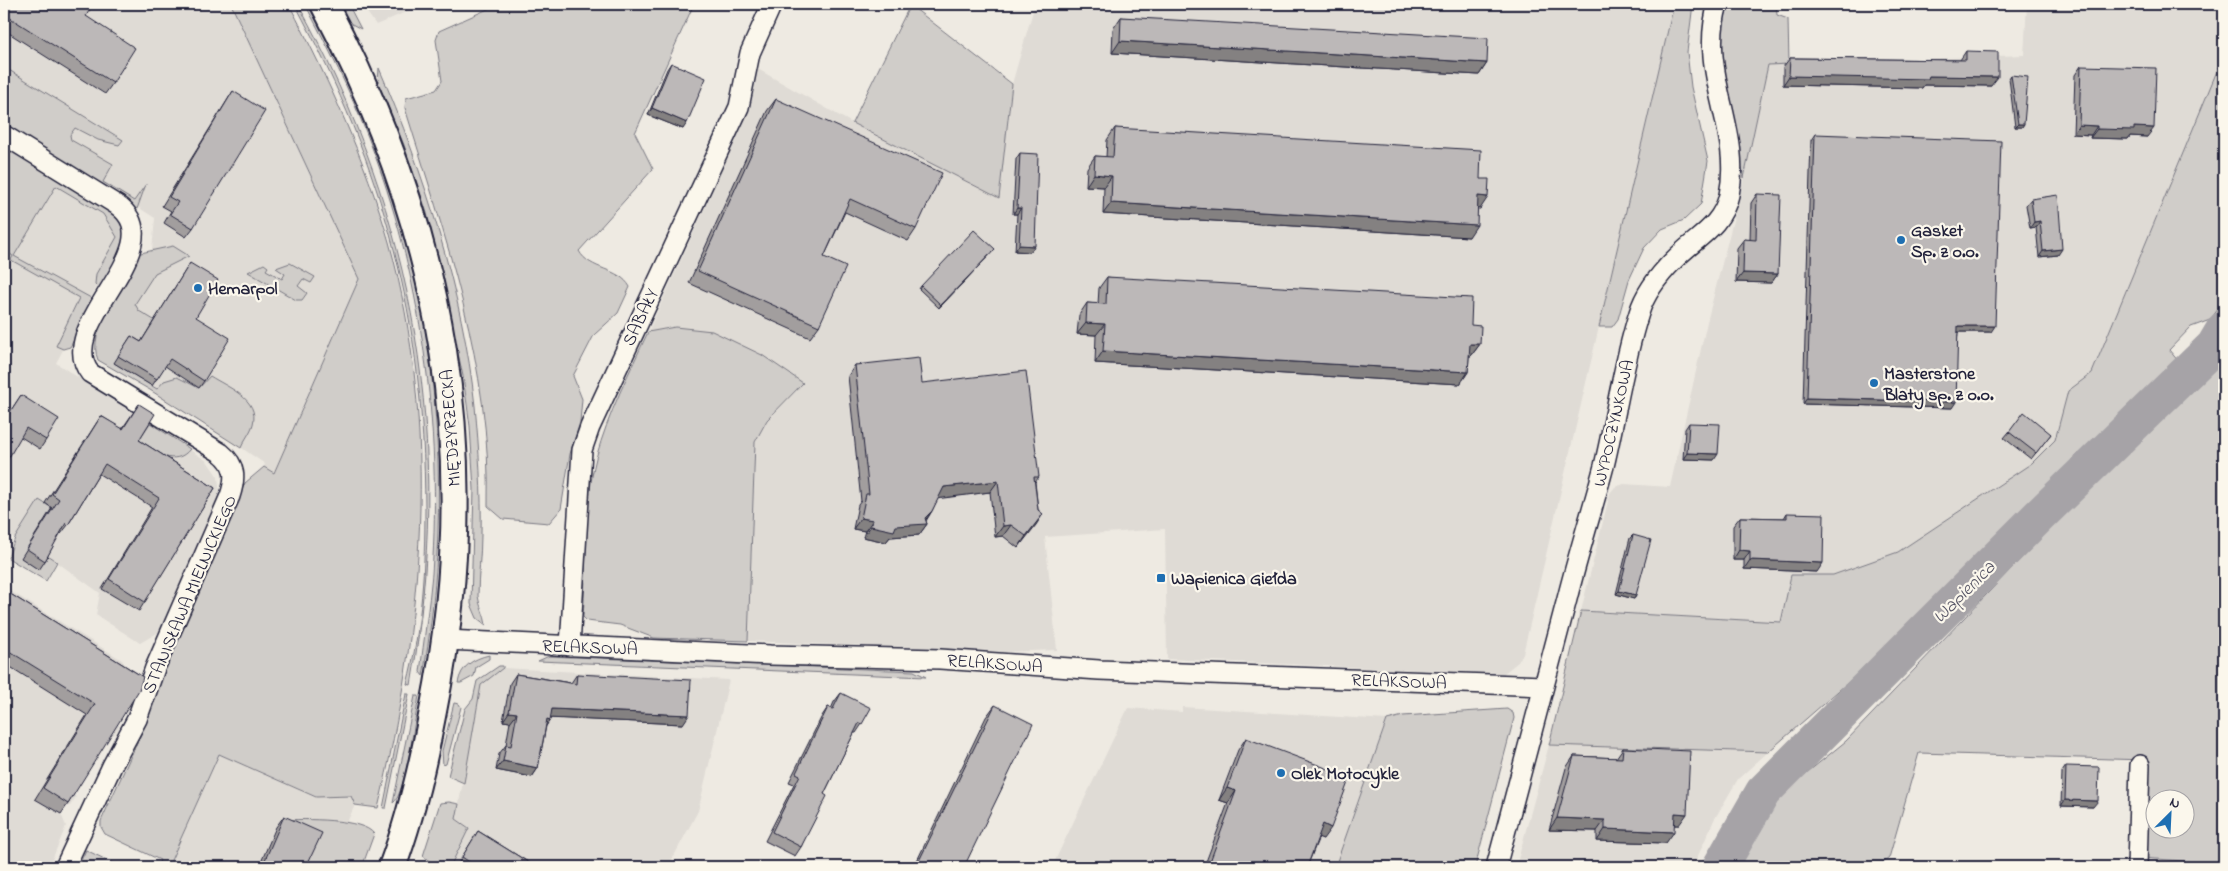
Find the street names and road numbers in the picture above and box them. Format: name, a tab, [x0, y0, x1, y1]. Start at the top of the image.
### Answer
street label: SABAŁY	[617, 284, 667, 351]
street label: WYPOCZYNKOWA	[1588, 357, 1642, 489]
street label: MIĘDZYRZECKA	[435, 368, 469, 487]
street label: STANISŁAWA MIELNICKIEGO	[137, 491, 245, 698]
street label: RELAKSOWA	[542, 634, 638, 664]
street label: RELAKSOWA	[946, 649, 1044, 681]
street label: RELAKSOWA	[1351, 668, 1447, 698]

